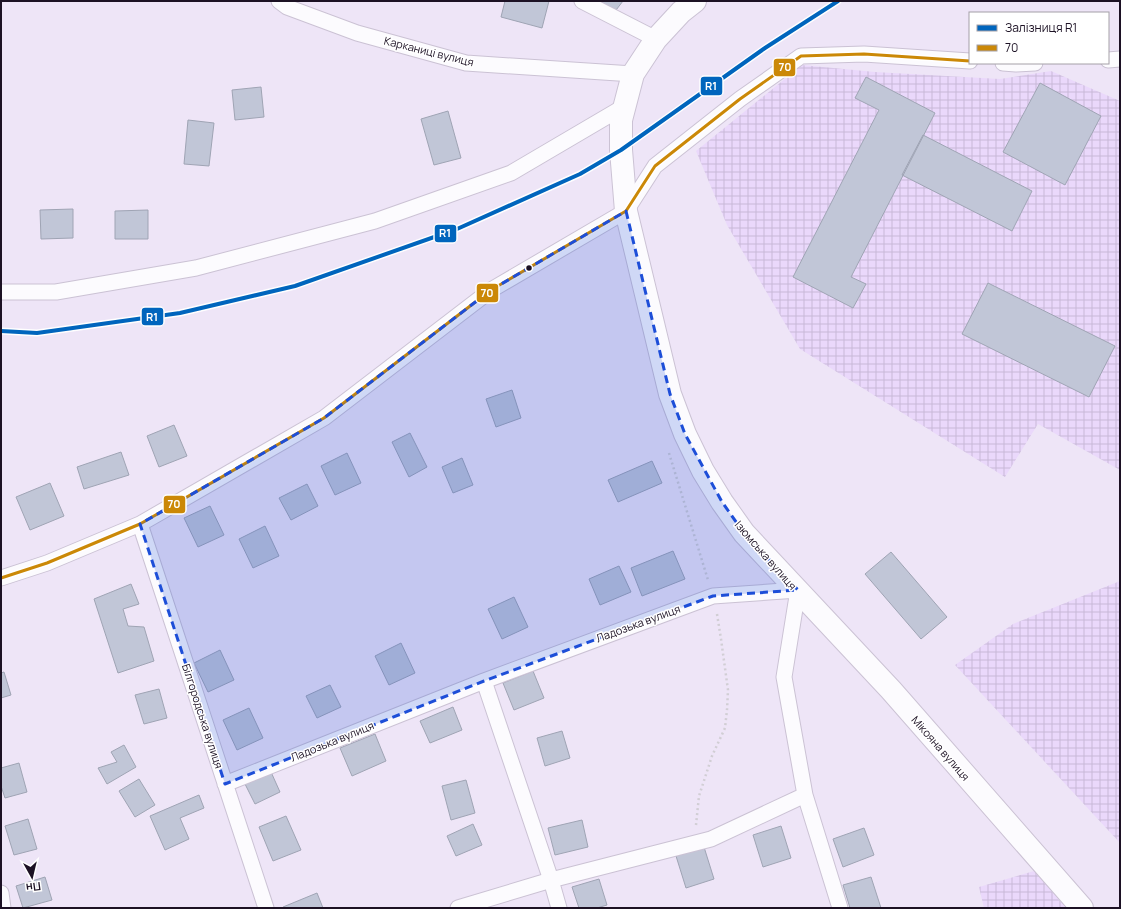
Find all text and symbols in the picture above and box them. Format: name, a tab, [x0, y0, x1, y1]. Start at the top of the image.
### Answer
legend	[969, 12, 1109, 64]
text: Залізниця R1	[1005, 19, 1077, 36]
street label: Карканиці вулиця	[383, 33, 475, 69]
text: 70	[1005, 39, 1018, 56]
line badge: 70	[773, 58, 796, 77]
text: 70	[778, 59, 792, 74]
line badge: R1	[700, 76, 723, 96]
text: R1	[705, 78, 717, 93]
line badge: R1	[434, 224, 457, 243]
text: R1	[439, 225, 451, 240]
unlabelled marker	[524, 263, 534, 273]
line badge: 70	[476, 283, 499, 303]
text: 70	[480, 285, 494, 300]
line badge: R1	[141, 307, 164, 326]
text: R1	[146, 309, 158, 324]
line badge: 70	[163, 495, 186, 514]
text: 70	[167, 496, 181, 511]
street label: Ізюмська вулиця	[732, 517, 800, 593]
street label: Ладозька вулиця	[594, 601, 682, 645]
street label: Білгородська вулиця	[179, 662, 227, 770]
street label: Мікояна вулиця	[909, 712, 973, 784]
street label: Ладозька вулиця	[288, 717, 376, 765]
north arrow	[12, 857, 52, 897]
text: Пн	[25, 879, 42, 896]

